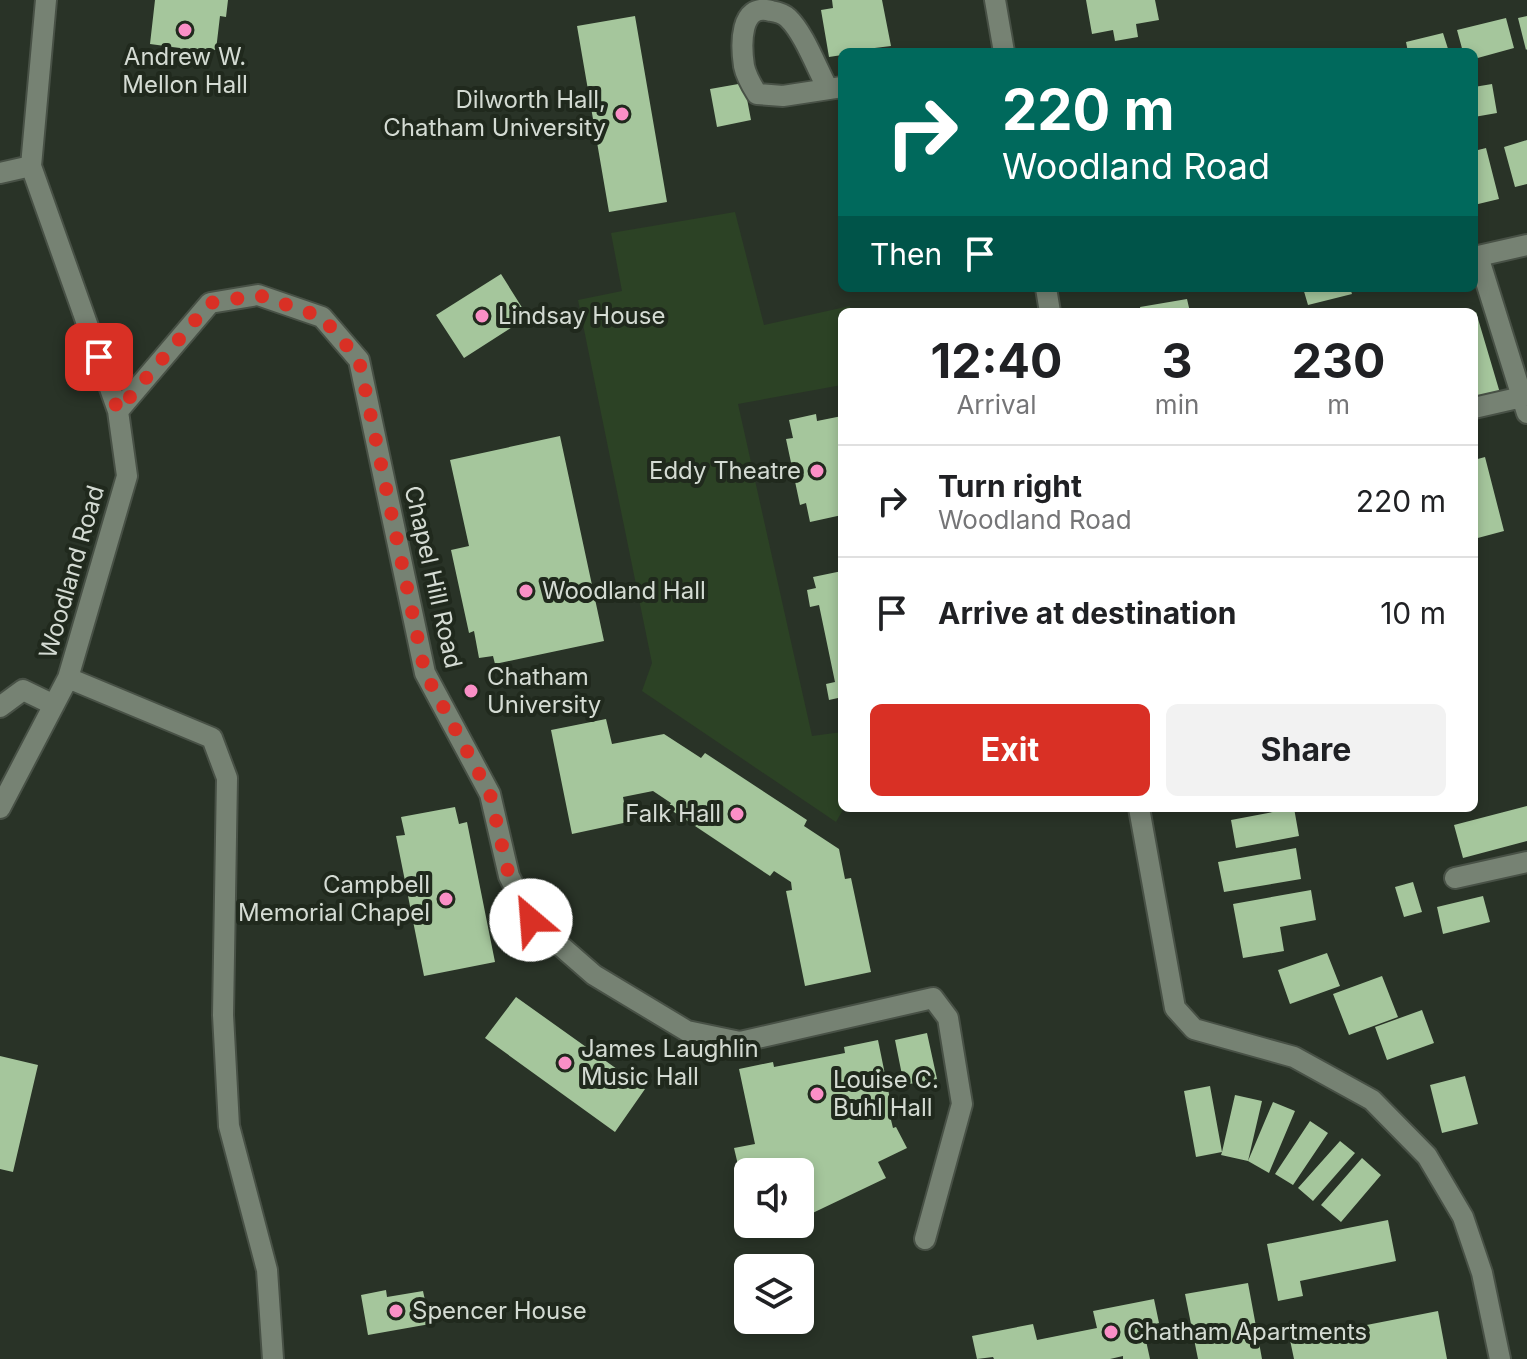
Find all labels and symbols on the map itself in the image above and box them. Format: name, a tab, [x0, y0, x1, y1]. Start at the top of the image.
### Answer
marker: Andrew W. Mellon Hall	[176, 21, 194, 39]
place label: Andrew W. Mellon Hall	[122, 42, 248, 99]
place label: Dilworth Hall, Chatham University	[383, 85, 606, 142]
marker: Dilworth Hall, Chatham University	[613, 105, 631, 123]
place label: Lindsay House	[498, 301, 665, 330]
marker: Lindsay House	[473, 307, 491, 325]
pin	[65, 323, 133, 391]
place label: Eddy Theatre	[649, 456, 801, 485]
marker: Eddy Theatre	[808, 462, 826, 480]
street label: Woodland Road	[33, 482, 110, 662]
street label: Chapel Hill Road	[398, 483, 469, 671]
place label: Woodland Hall	[542, 576, 706, 605]
marker: Woodland Hall	[517, 582, 535, 600]
place label: Chatham University	[487, 662, 601, 719]
marker: Chatham University	[462, 682, 480, 700]
place label: Falk Hall	[625, 799, 721, 828]
marker: Falk Hall	[728, 805, 746, 823]
place label: Campbell Memorial Chapel	[238, 870, 430, 927]
position arrow	[489, 878, 573, 962]
marker: Campbell Memorial Chapel	[437, 890, 455, 908]
place label: James Laughlin Music Hall	[581, 1034, 759, 1091]
marker: James Laughlin Music Hall	[556, 1054, 574, 1072]
place label: Louise C. Buhl Hall	[833, 1065, 939, 1122]
marker: Louise C. Buhl Hall	[808, 1085, 826, 1103]
place label: Spencer House	[412, 1296, 587, 1325]
marker: Spencer House	[387, 1302, 405, 1320]
place label: Chatham Apartments	[1127, 1317, 1367, 1346]
marker: Chatham Apartments	[1102, 1323, 1120, 1341]

